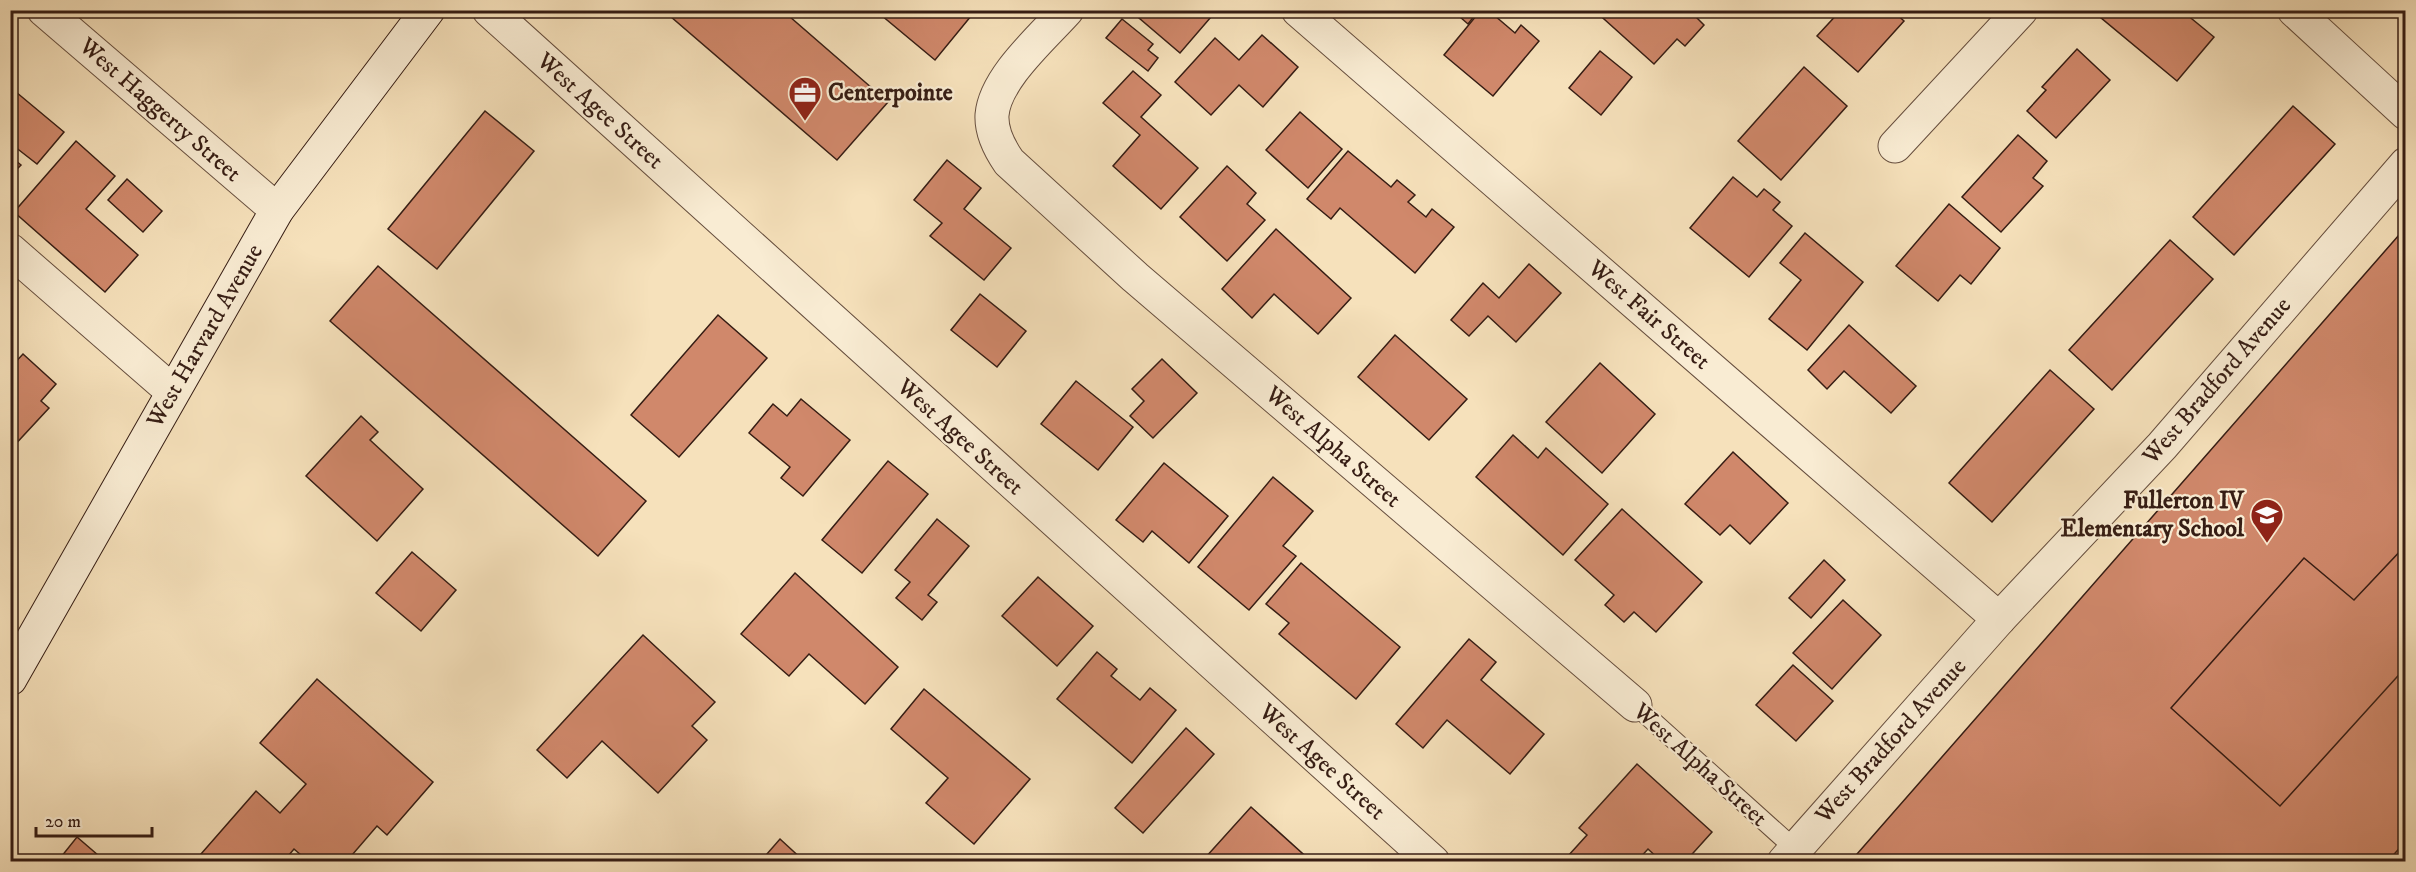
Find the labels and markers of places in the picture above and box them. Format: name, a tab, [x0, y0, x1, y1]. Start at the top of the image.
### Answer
office icon: Centerpointe	[787, 75, 823, 122]
place label: Centerpointe	[828, 78, 953, 108]
place label: Fullerton IV Elementary School	[2060, 486, 2245, 544]
school or university icon: Fullerton IV Elementary School	[2249, 497, 2285, 544]

